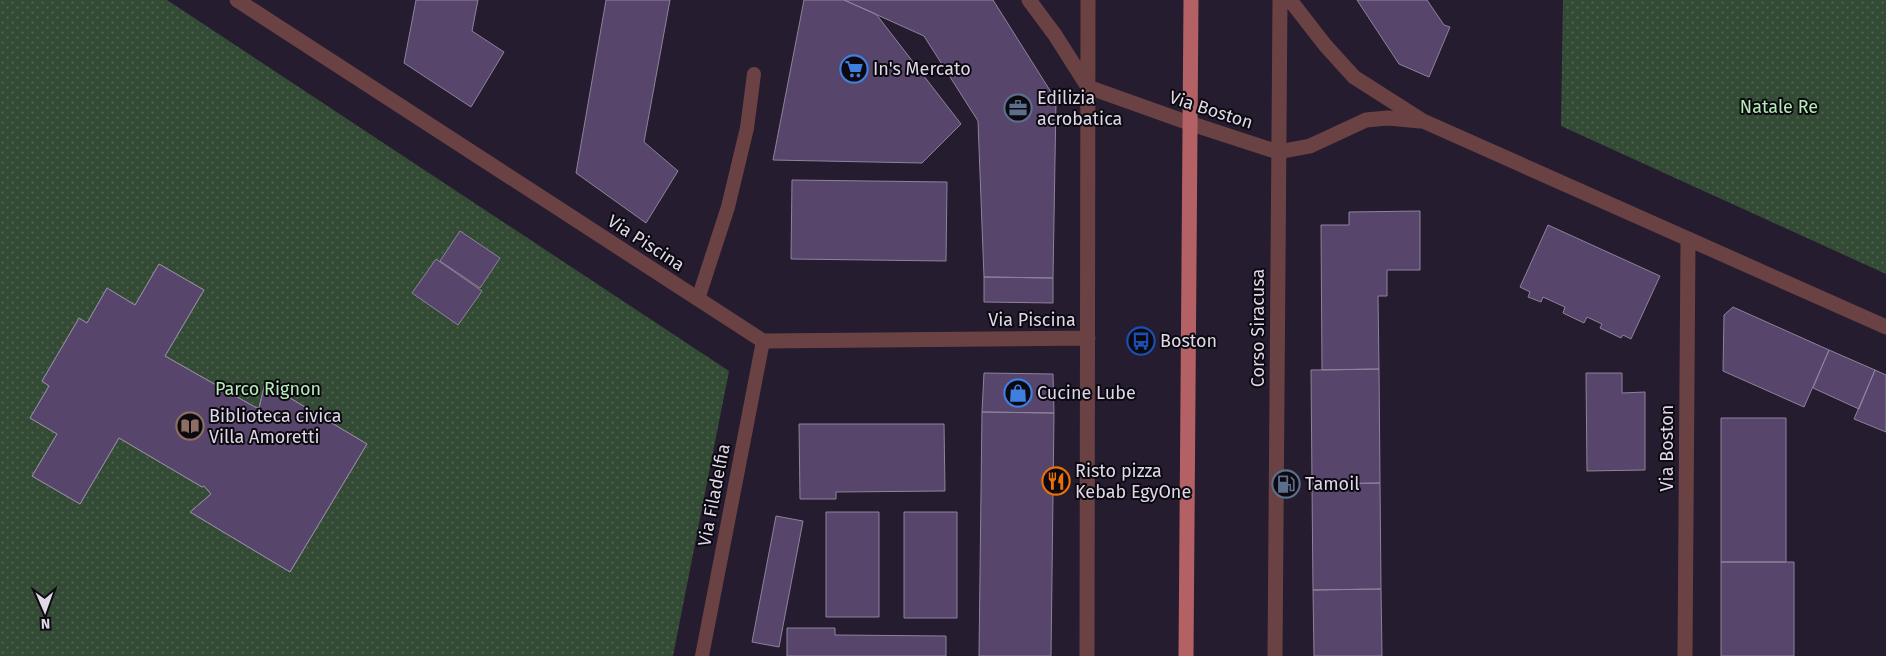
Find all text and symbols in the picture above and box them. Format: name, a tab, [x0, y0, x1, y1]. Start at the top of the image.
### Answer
supermarket icon: In's Mercato	[839, 54, 869, 84]
place label: In's Mercato	[873, 58, 971, 80]
street label: Via Boston	[1166, 86, 1256, 134]
place label: Edilizia acrobatica	[1037, 87, 1122, 130]
office icon: Edilizia acrobatica	[1003, 93, 1033, 123]
park label: Natale Re	[1740, 96, 1818, 118]
street label: Via Piscina	[603, 210, 689, 276]
street label: Corso Siracusa	[1247, 269, 1269, 387]
street label: Via Piscina	[988, 309, 1076, 331]
bus stop icon: Boston	[1126, 326, 1156, 356]
place label: Boston	[1160, 330, 1217, 352]
park label: Parco Rignon	[215, 378, 321, 400]
shop icon: Cucine Lube	[1003, 378, 1033, 408]
place label: Cucine Lube	[1037, 382, 1136, 404]
place label: Biblioteca civica Villa Amoretti	[209, 405, 341, 448]
street label: Via Boston	[1656, 405, 1678, 491]
library icon: Biblioteca civica Villa Amoretti	[175, 411, 205, 441]
street label: Via Filadelfia	[693, 442, 735, 548]
place label: Risto pizza Kebab EgyOne	[1075, 460, 1191, 503]
restaurant icon: Risto pizza Kebab EgyOne	[1041, 466, 1071, 496]
fuel station icon: Tamoil	[1271, 469, 1301, 499]
place label: Tamoil	[1305, 473, 1360, 495]
north arrow	[20, 586, 70, 636]
text: N	[40, 615, 50, 632]

